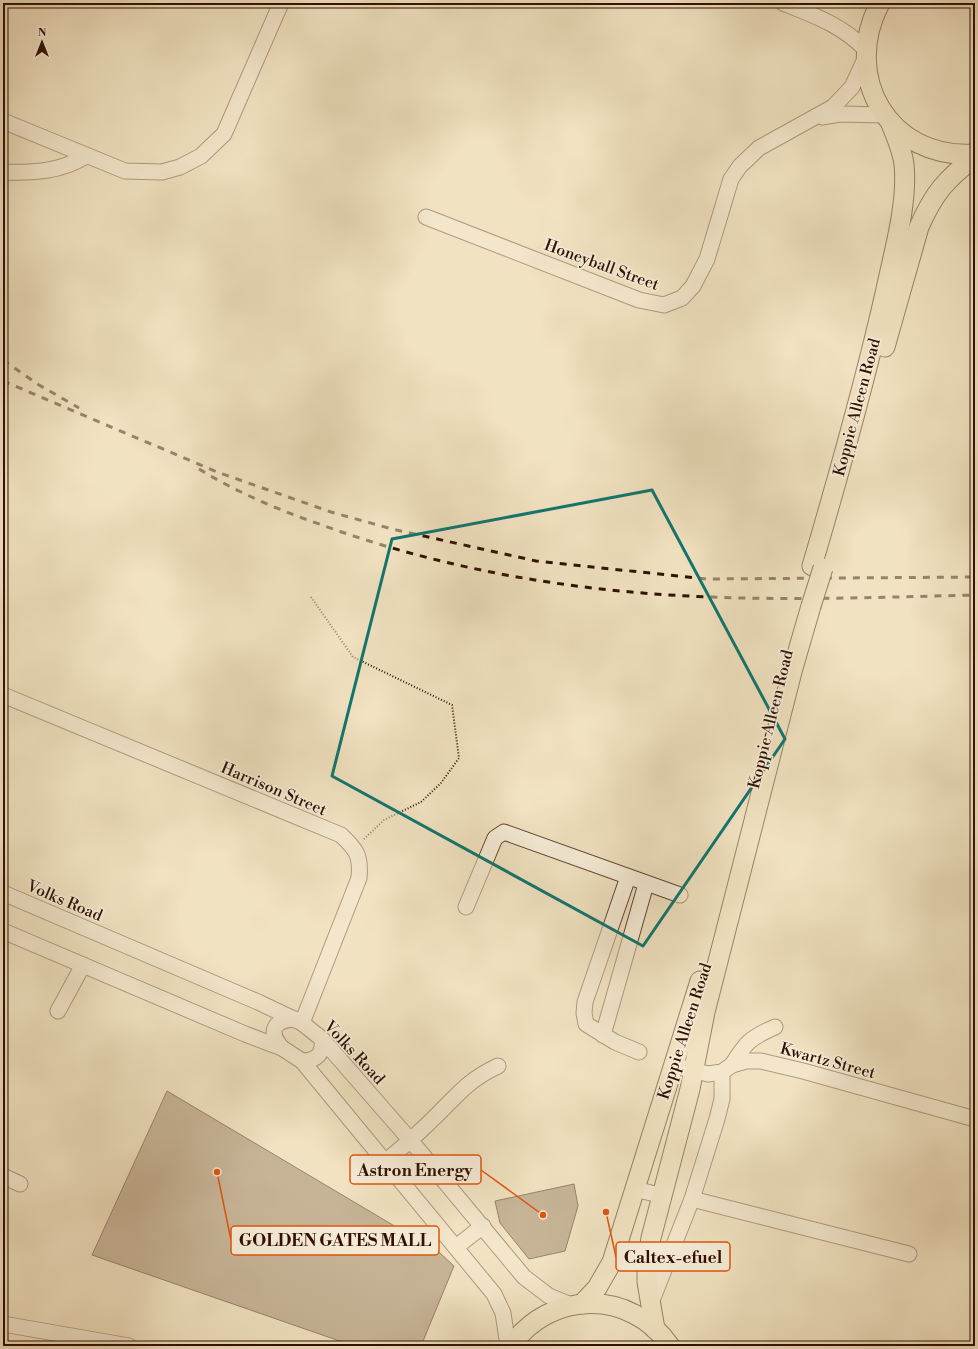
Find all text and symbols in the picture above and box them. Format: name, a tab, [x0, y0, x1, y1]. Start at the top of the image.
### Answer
north arrow	[22, 22, 62, 62]
text: N	[38, 26, 47, 40]
street label: Honeyball Street	[542, 235, 662, 295]
street label: Koppie Alleen Road	[829, 336, 885, 479]
street label: Koppie Alleen Road	[744, 648, 798, 791]
street label: Harrison Street	[218, 758, 330, 820]
street label: Volks Road	[23, 876, 105, 926]
street label: Koppie Alleen Road	[653, 961, 716, 1102]
street label: Volks Road	[319, 1016, 389, 1089]
street label: Kwartz Street	[778, 1039, 878, 1083]
callout: Astron Energy	[350, 1155, 481, 1184]
text: Astron Energy	[356, 1160, 473, 1182]
callout: GOLDEN GATES MALL	[231, 1226, 439, 1255]
text: GOLDEN GATES MALL	[239, 1230, 432, 1252]
callout: Caltex-efuel	[616, 1242, 730, 1271]
text: Caltex-efuel	[624, 1247, 723, 1269]

